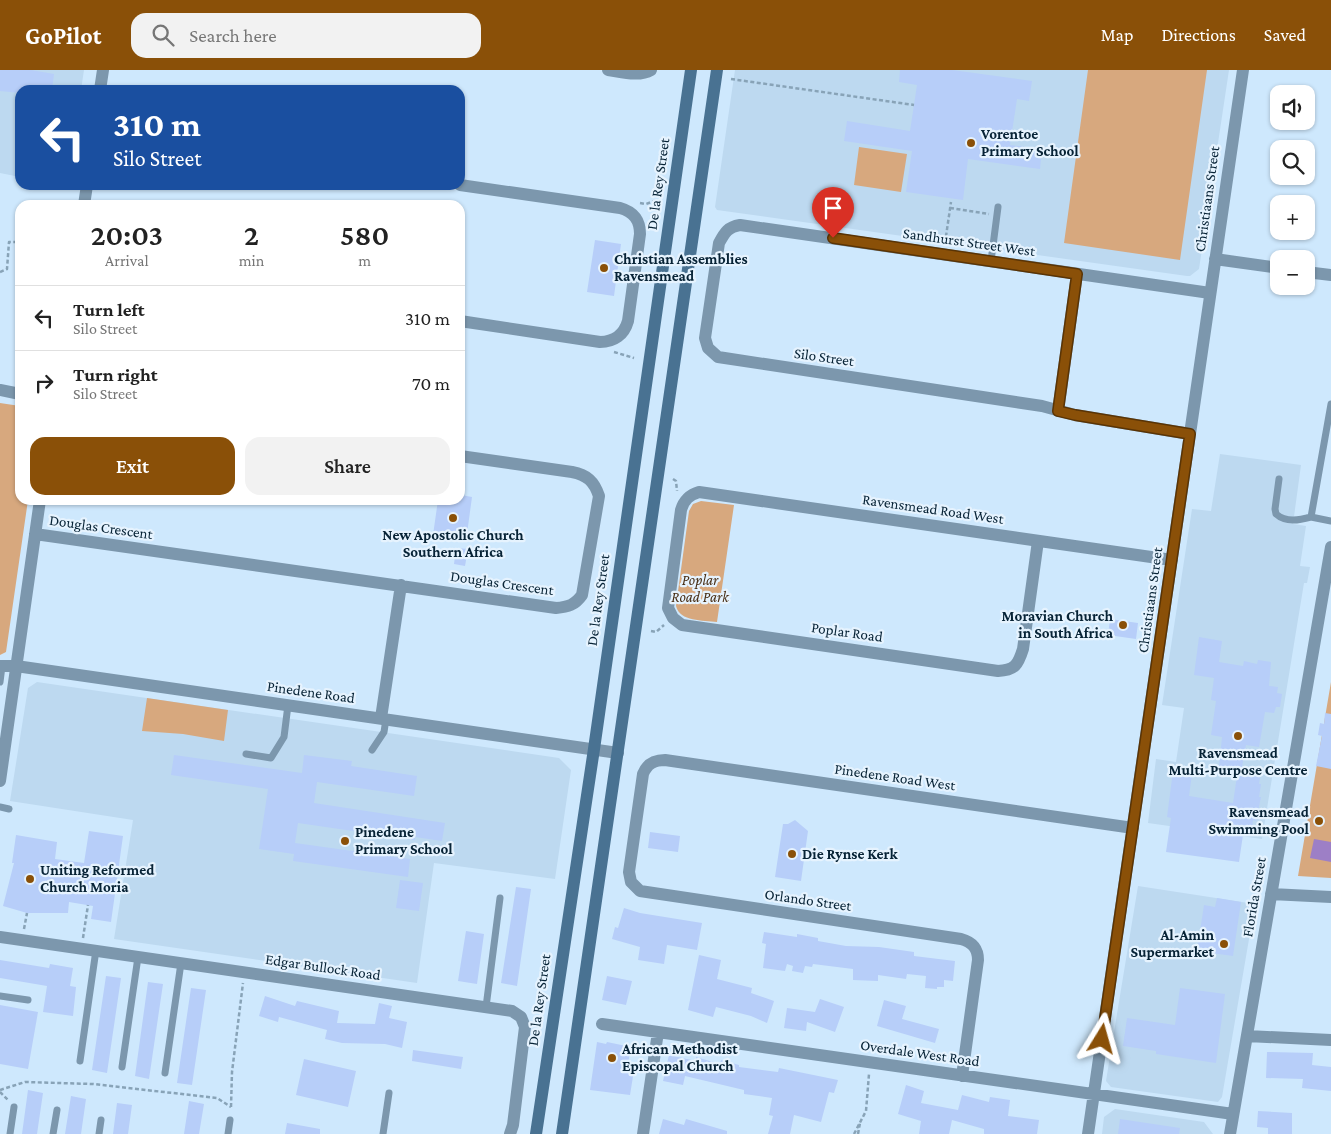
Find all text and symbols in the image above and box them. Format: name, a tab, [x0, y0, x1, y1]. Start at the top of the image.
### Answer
search box	[131, 13, 481, 58]
icon: search	[149, 21, 177, 49]
text: GoPilot	[25, 22, 101, 49]
text: Search here	[189, 25, 277, 46]
text: Map	[1101, 25, 1133, 45]
text: Directions	[1161, 25, 1236, 45]
text: Saved	[1264, 25, 1306, 45]
map controls	[1270, 85, 1315, 295]
button: sound	[1270, 85, 1315, 130]
icon: left	[30, 105, 95, 170]
text: 310 m	[113, 105, 201, 144]
place label: Vorentoe Primary School	[980, 126, 1079, 159]
street label: De la Rey Street	[644, 136, 674, 231]
marker: Vorentoe Primary School	[965, 137, 977, 149]
button: search	[1270, 140, 1315, 185]
street label: Christiaans Street	[1192, 144, 1222, 253]
text: Silo Street	[113, 146, 201, 171]
pin	[812, 187, 854, 238]
icon: arrive	[819, 194, 847, 222]
button: +	[1270, 195, 1315, 240]
text: 20:03	[91, 218, 163, 251]
text: 2	[244, 218, 259, 251]
text: 580	[340, 218, 389, 251]
street label: Sandhurst Street West	[902, 225, 1037, 259]
button: −	[1270, 250, 1315, 295]
place label: Christian Assemblies Ravensmead	[614, 251, 748, 284]
text: Arrival	[105, 252, 149, 269]
text: min	[239, 252, 264, 269]
text: m	[358, 252, 371, 269]
marker: Christian Assemblies Ravensmead	[598, 262, 610, 274]
text: Turn left	[73, 299, 145, 320]
icon: left	[30, 304, 58, 332]
text: 310 m	[405, 308, 450, 329]
text: Silo Street	[73, 320, 137, 337]
street label: Silo Street	[793, 345, 856, 369]
text: Turn right	[73, 364, 158, 385]
icon: right	[30, 369, 58, 397]
text: 70 m	[412, 373, 450, 394]
text: Silo Street	[73, 385, 137, 402]
button: Exit	[30, 437, 235, 495]
button: Share	[245, 437, 450, 495]
street label: Ravensmead Road West	[861, 491, 1006, 527]
street label: Douglas Crescent	[48, 512, 155, 543]
marker: New Apostolic Church Southern Africa	[447, 512, 459, 524]
place label: New Apostolic Church Southern Africa	[382, 527, 524, 560]
street label: Christiaans Street	[1135, 545, 1165, 654]
street label: De la Rey Street	[584, 552, 614, 647]
street label: Douglas Crescent	[449, 568, 556, 599]
park label: Poplar Road Park	[671, 572, 730, 605]
place label: Moravian Church in South Africa	[1002, 608, 1114, 641]
street label: Poplar Road	[810, 619, 884, 646]
marker: Moravian Church in South Africa	[1117, 619, 1129, 631]
street label: Pinedene Road	[266, 678, 356, 706]
marker: Ravensmead Multi-Purpose Centre	[1232, 730, 1244, 742]
place label: Ravensmead Multi-Purpose Centre	[1169, 745, 1307, 778]
street label: Pinedene Road West	[834, 761, 957, 794]
place label: Ravensmead Swimming Pool	[1209, 804, 1310, 837]
marker: Ravensmead Swimming Pool	[1313, 815, 1325, 827]
place label: Pinedene Primary School	[355, 824, 453, 857]
marker: Pinedene Primary School	[339, 835, 351, 847]
place label: Die Rynse Kerk	[802, 846, 898, 862]
marker: Die Rynse Kerk	[786, 848, 798, 860]
street label: Florida Street	[1239, 855, 1269, 938]
place label: Uniting Reformed Church Moria	[40, 862, 155, 895]
marker: Uniting Reformed Church Moria	[24, 873, 36, 885]
street label: Orlando Street	[764, 886, 853, 914]
place label: Al-Amin Supermarket	[1131, 927, 1215, 960]
marker: Al-Amin Supermarket	[1218, 938, 1230, 950]
street label: Edgar Bullock Road	[264, 951, 382, 984]
street label: De la Rey Street	[525, 952, 555, 1047]
position arrow	[1075, 1012, 1127, 1064]
street label: Overdale West Road	[859, 1037, 981, 1069]
place label: African Methodist Episcopal Church	[621, 1041, 738, 1074]
marker: African Methodist Episcopal Church	[606, 1052, 618, 1064]

